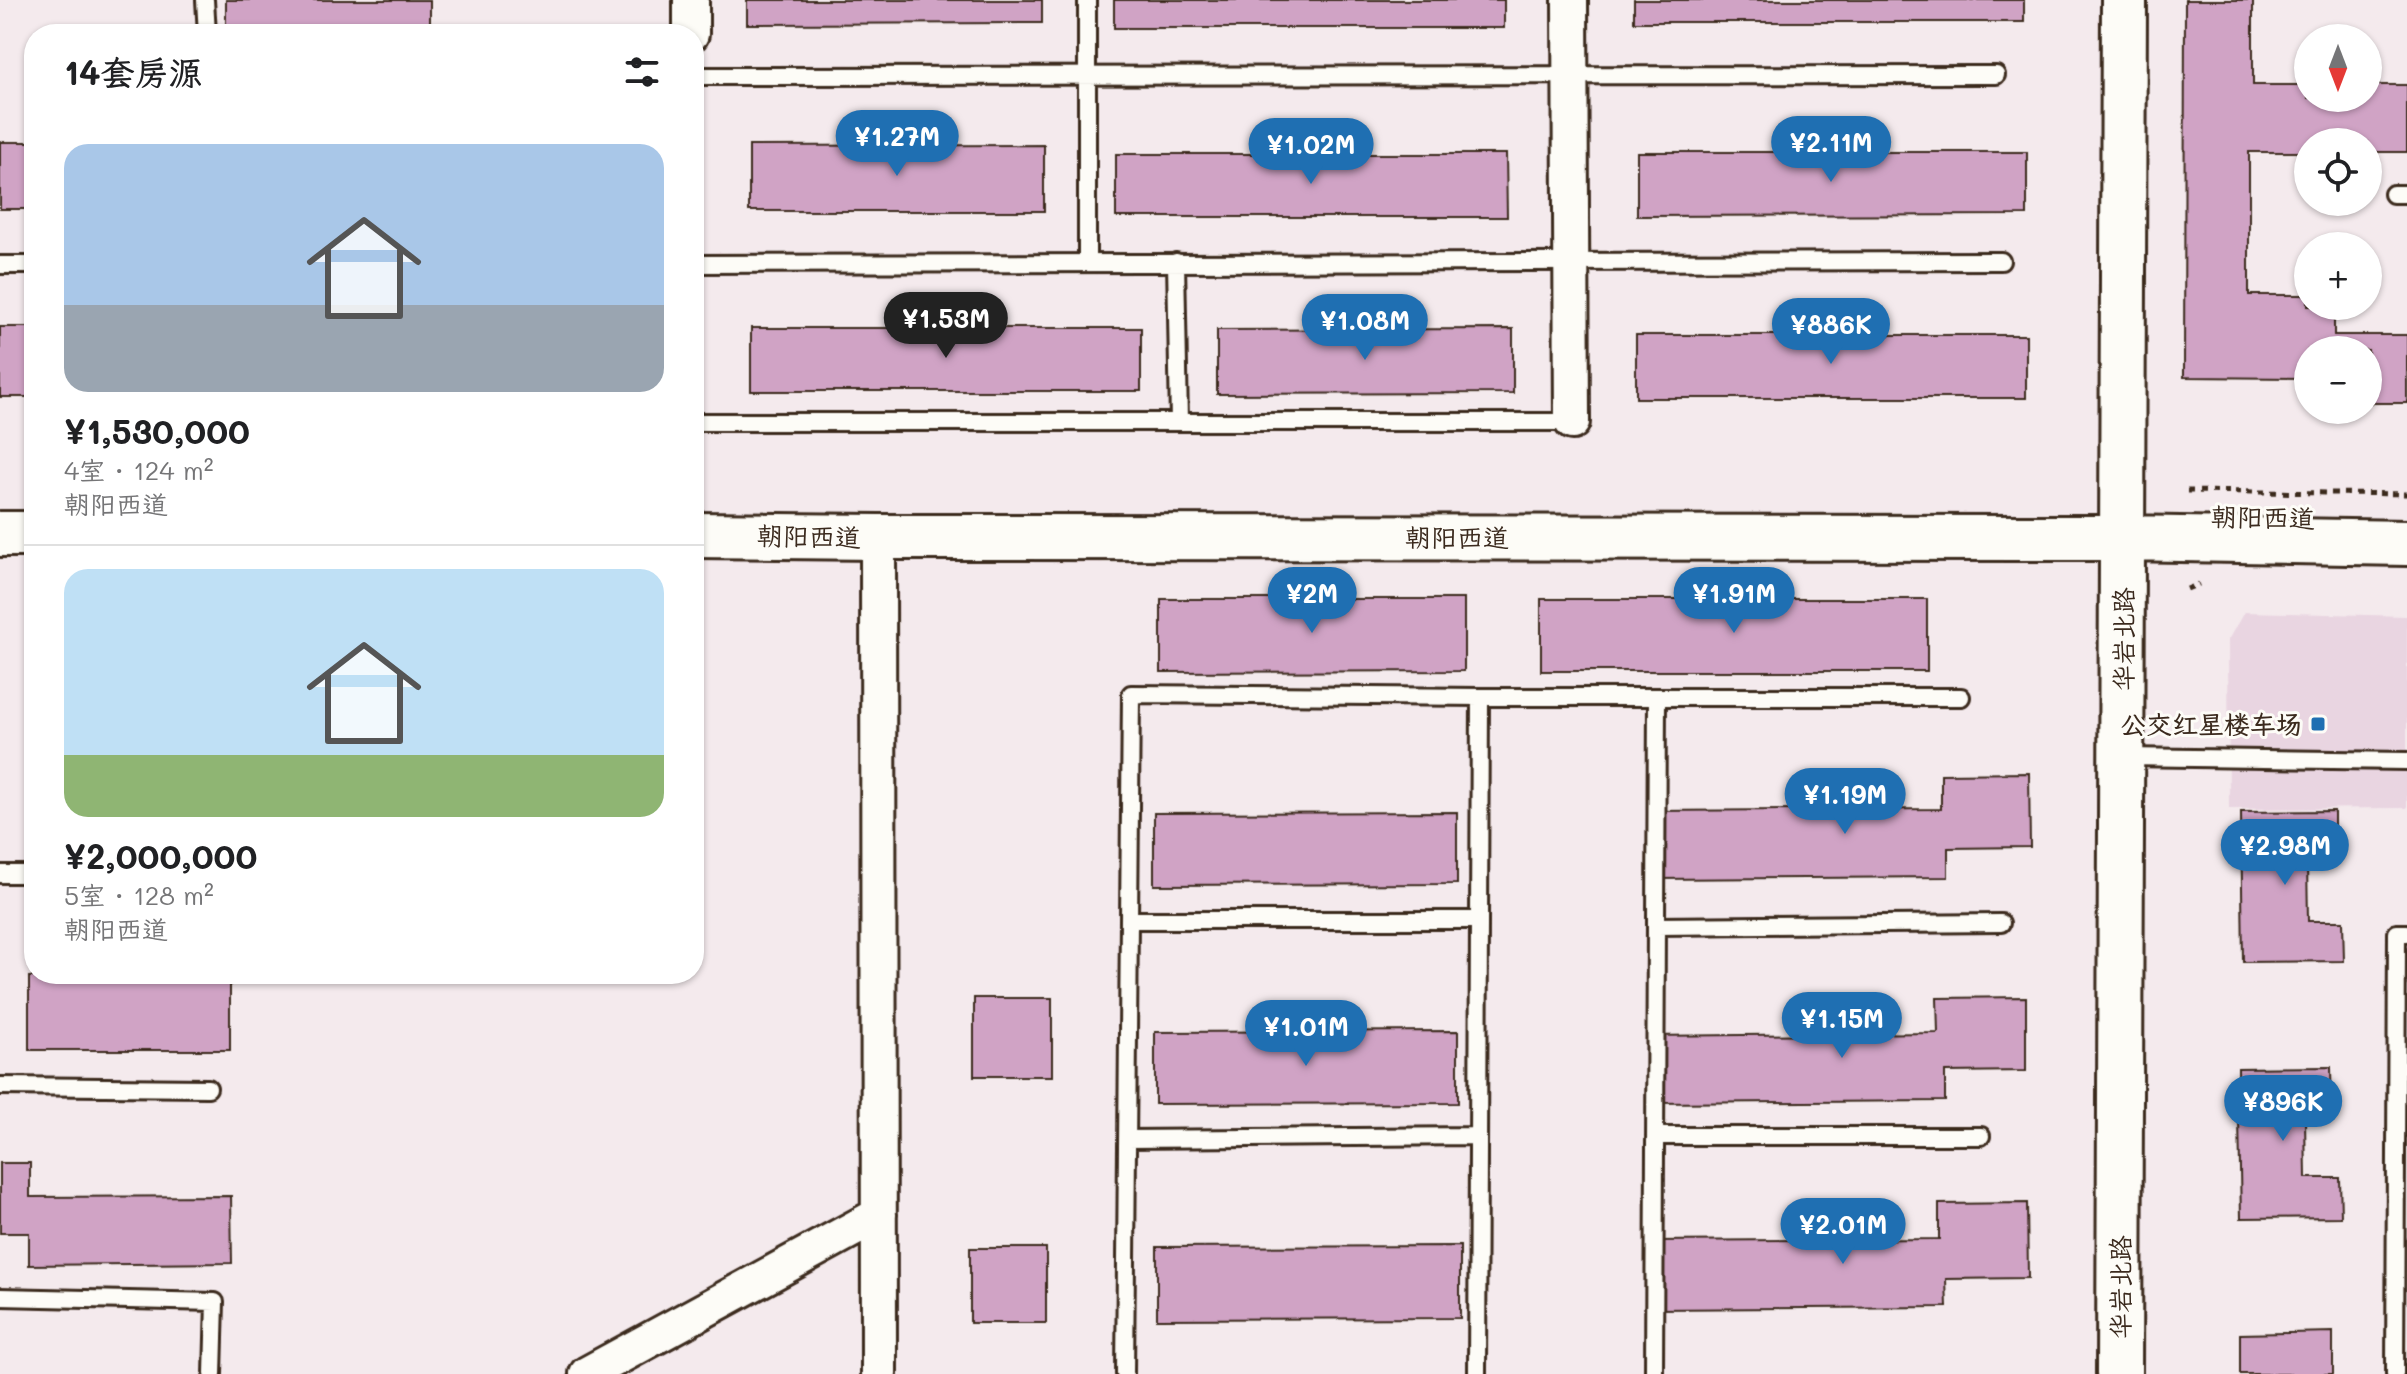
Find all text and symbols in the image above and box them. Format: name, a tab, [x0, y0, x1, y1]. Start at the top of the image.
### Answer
north arrow	[2294, 24, 2382, 112]
map controls	[2294, 24, 2382, 424]
text: 14套房源	[64, 49, 203, 94]
icon: filters	[620, 50, 664, 94]
pin: ¥1.27M	[832, 110, 962, 178]
pin: ¥2.11M	[1766, 116, 1896, 184]
pin: ¥1.02M	[1246, 118, 1376, 186]
text: ¥1.27M	[854, 119, 940, 153]
text: ¥2.11M	[1789, 125, 1873, 159]
text: ¥1.02M	[1267, 127, 1355, 161]
button: locate	[2294, 128, 2382, 216]
icon: home	[292, 196, 436, 340]
button: +	[2294, 232, 2382, 320]
pin: ¥1.53M	[881, 292, 1011, 360]
pin: ¥1.08M	[1300, 294, 1430, 362]
pin: ¥886K	[1775, 298, 1887, 366]
text: ¥1.53M	[902, 301, 990, 335]
text: ¥1.08M	[1320, 303, 1410, 337]
text: ¥886K	[1790, 307, 1872, 341]
button: −	[2294, 336, 2382, 424]
text: ¥1,530,000	[64, 408, 250, 453]
text: 4室 · 124 m²	[64, 453, 213, 487]
text: 朝阳西道	[64, 487, 168, 521]
street label: 朝阳西道	[2211, 499, 2315, 535]
street label: 朝阳西道	[757, 518, 861, 554]
street label: 朝阳西道	[1405, 520, 1509, 554]
pin: ¥2M	[1273, 567, 1351, 635]
pin: ¥1.91M	[1669, 567, 1799, 635]
text: ¥2M	[1286, 576, 1338, 610]
text: ¥1.91M	[1692, 576, 1776, 610]
street label: 华岩北路	[2106, 587, 2140, 691]
icon: home	[292, 621, 436, 765]
place label: 公交红星楼车场	[2120, 707, 2302, 741]
marker: 公交红星楼车场	[2309, 715, 2327, 733]
pin: ¥1.19M	[1780, 768, 1910, 836]
text: ¥1.19M	[1803, 777, 1887, 811]
pin: ¥2.98M	[2220, 819, 2350, 887]
text: ¥2.98M	[2239, 828, 2331, 862]
text: ¥2,000,000	[64, 833, 257, 878]
text: 5室 · 128 m²	[64, 878, 214, 912]
text: 朝阳西道	[64, 912, 168, 946]
pin: ¥1.15M	[1777, 992, 1907, 1060]
pin: ¥1.01M	[1241, 1000, 1371, 1068]
text: ¥1.15M	[1800, 1001, 1884, 1035]
text: ¥1.01M	[1263, 1009, 1349, 1043]
pin: ¥896K	[2227, 1075, 2339, 1143]
text: ¥896K	[2242, 1084, 2324, 1118]
pin: ¥2.01M	[1778, 1198, 1908, 1266]
text: ¥2.01M	[1799, 1207, 1887, 1241]
street label: 华岩北路	[2103, 1235, 2137, 1339]

